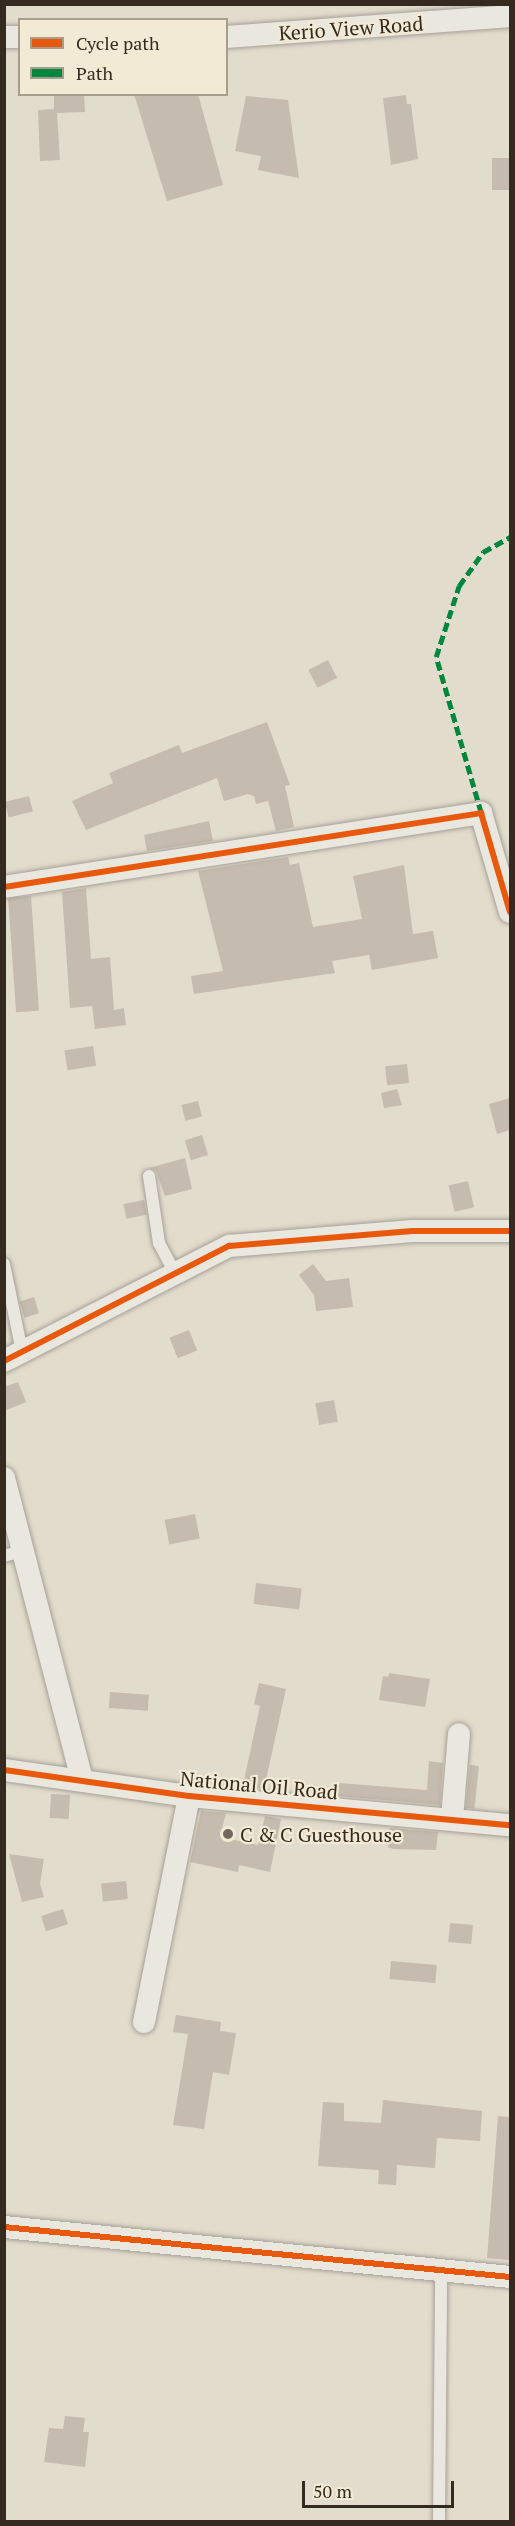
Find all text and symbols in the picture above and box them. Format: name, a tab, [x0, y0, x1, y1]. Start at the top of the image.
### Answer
street label: Kerio View Road	[278, 11, 424, 45]
legend	[18, 18, 228, 96]
text: Cycle path	[76, 31, 160, 55]
text: Path	[76, 61, 113, 85]
street label: National Oil Road	[179, 1766, 339, 1804]
place label: C & C Guesthouse	[240, 1822, 402, 1846]
marker: C & C Guesthouse	[221, 1827, 235, 1841]
scale bar	[305, 2469, 456, 2507]
text: 50 m	[313, 2479, 352, 2503]

